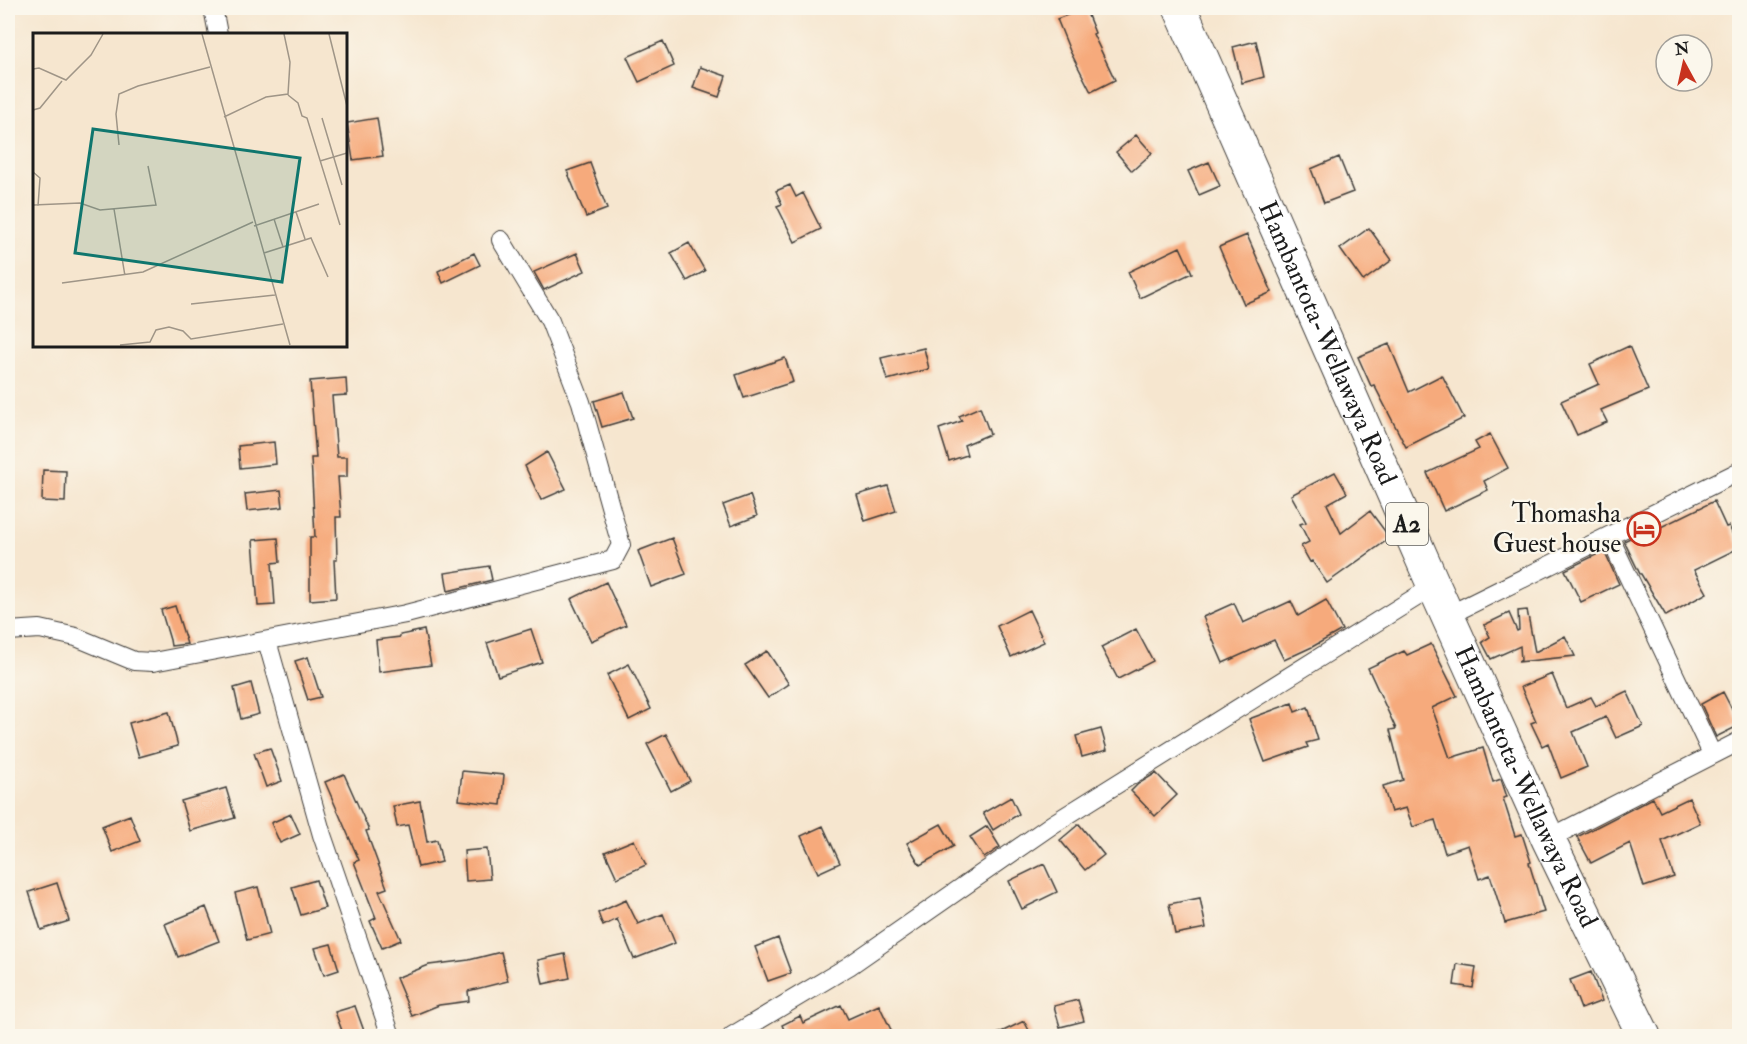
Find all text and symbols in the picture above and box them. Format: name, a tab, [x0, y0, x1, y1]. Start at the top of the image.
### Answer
inset map	[33, 33, 346, 346]
north arrow	[1654, 33, 1714, 93]
text: N	[1673, 38, 1691, 60]
street label: Hambantota-Wellawaya Road	[1251, 196, 1404, 490]
place label: Thomasha Guest house	[1493, 498, 1621, 560]
road number: A2	[1386, 503, 1428, 545]
hotel icon: Thomasha Guest house	[1626, 511, 1662, 547]
street label: Hambantota-Wellawaya Road	[1447, 641, 1605, 933]

